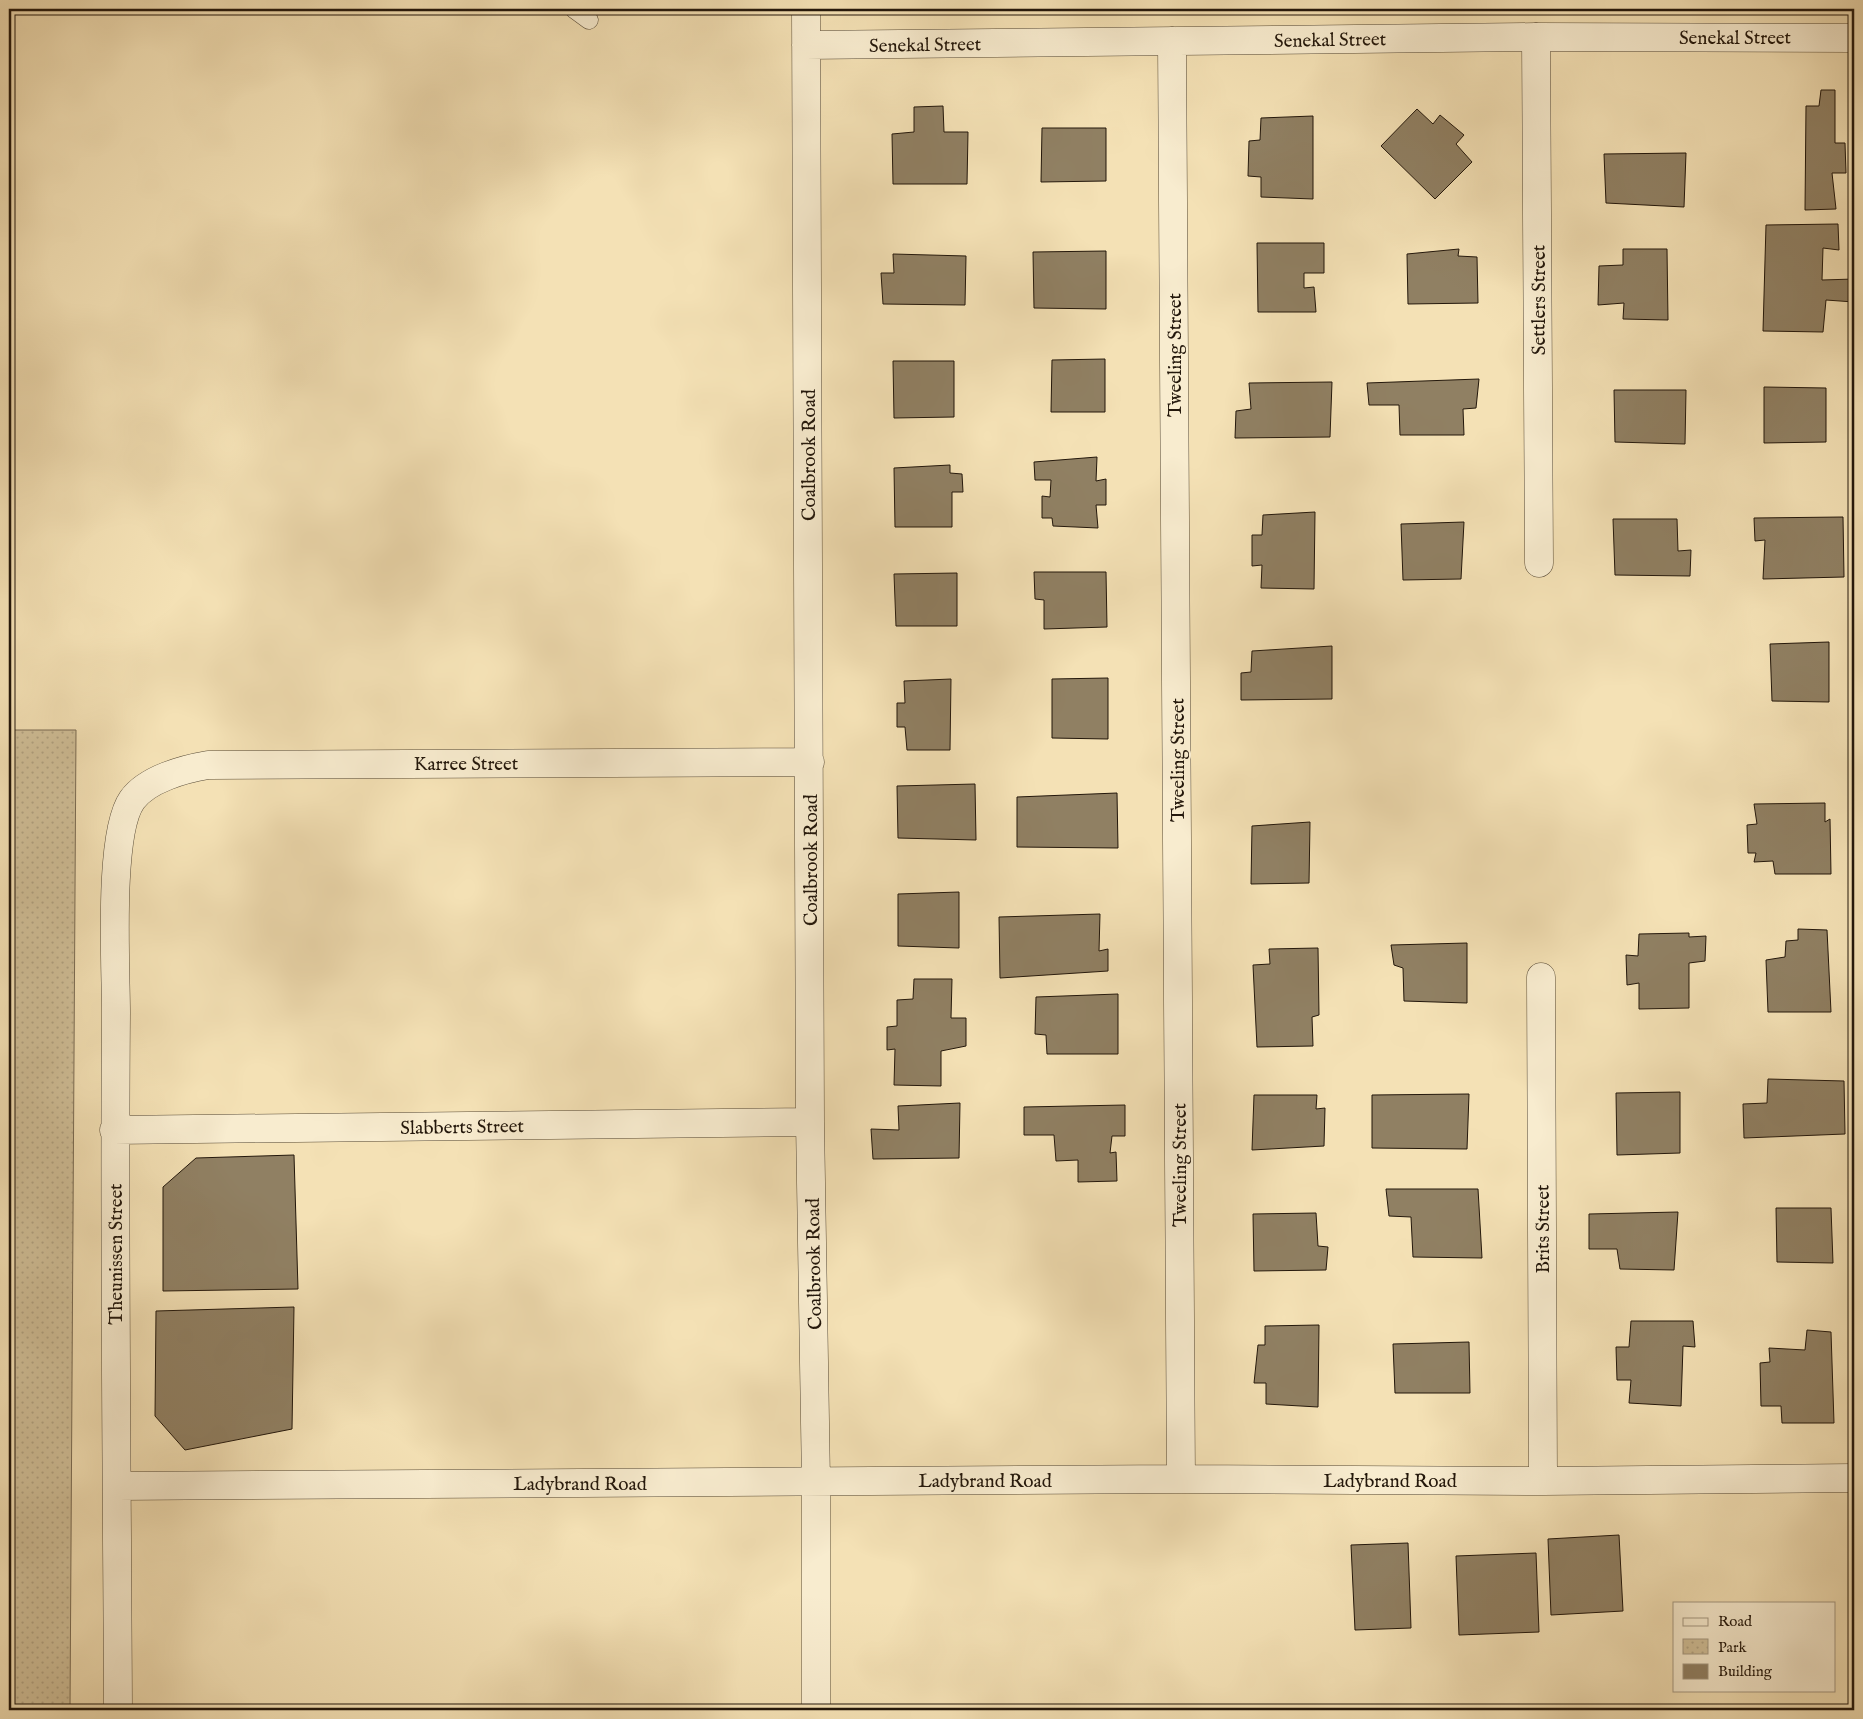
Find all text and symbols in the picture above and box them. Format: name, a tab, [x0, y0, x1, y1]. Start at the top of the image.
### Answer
street label: Senekal Street	[1679, 27, 1792, 51]
street label: Senekal Street	[1274, 28, 1387, 54]
street label: Senekal Street	[869, 33, 982, 59]
street label: Settlers Street	[1528, 244, 1552, 355]
street label: Tweeling Street	[1164, 292, 1188, 417]
street label: Coalbrook Road	[798, 388, 822, 521]
street label: Tweeling Street	[1167, 697, 1191, 822]
street label: Karree Street	[414, 753, 519, 777]
street label: Coalbrook Road	[800, 793, 824, 926]
street label: Tweeling Street	[1169, 1102, 1193, 1227]
street label: Slabberts Street	[400, 1115, 525, 1141]
street label: Theunissen Street	[105, 1183, 129, 1325]
street label: Brits Street	[1532, 1184, 1556, 1274]
street label: Coalbrook Road	[802, 1197, 828, 1330]
street label: Ladybrand Road	[918, 1470, 1053, 1494]
street label: Ladybrand Road	[1323, 1470, 1458, 1494]
street label: Ladybrand Road	[513, 1473, 648, 1497]
legend	[1673, 1602, 1836, 1692]
text: Road	[1718, 1612, 1753, 1631]
text: Park	[1718, 1638, 1748, 1657]
text: Building	[1718, 1662, 1773, 1681]

